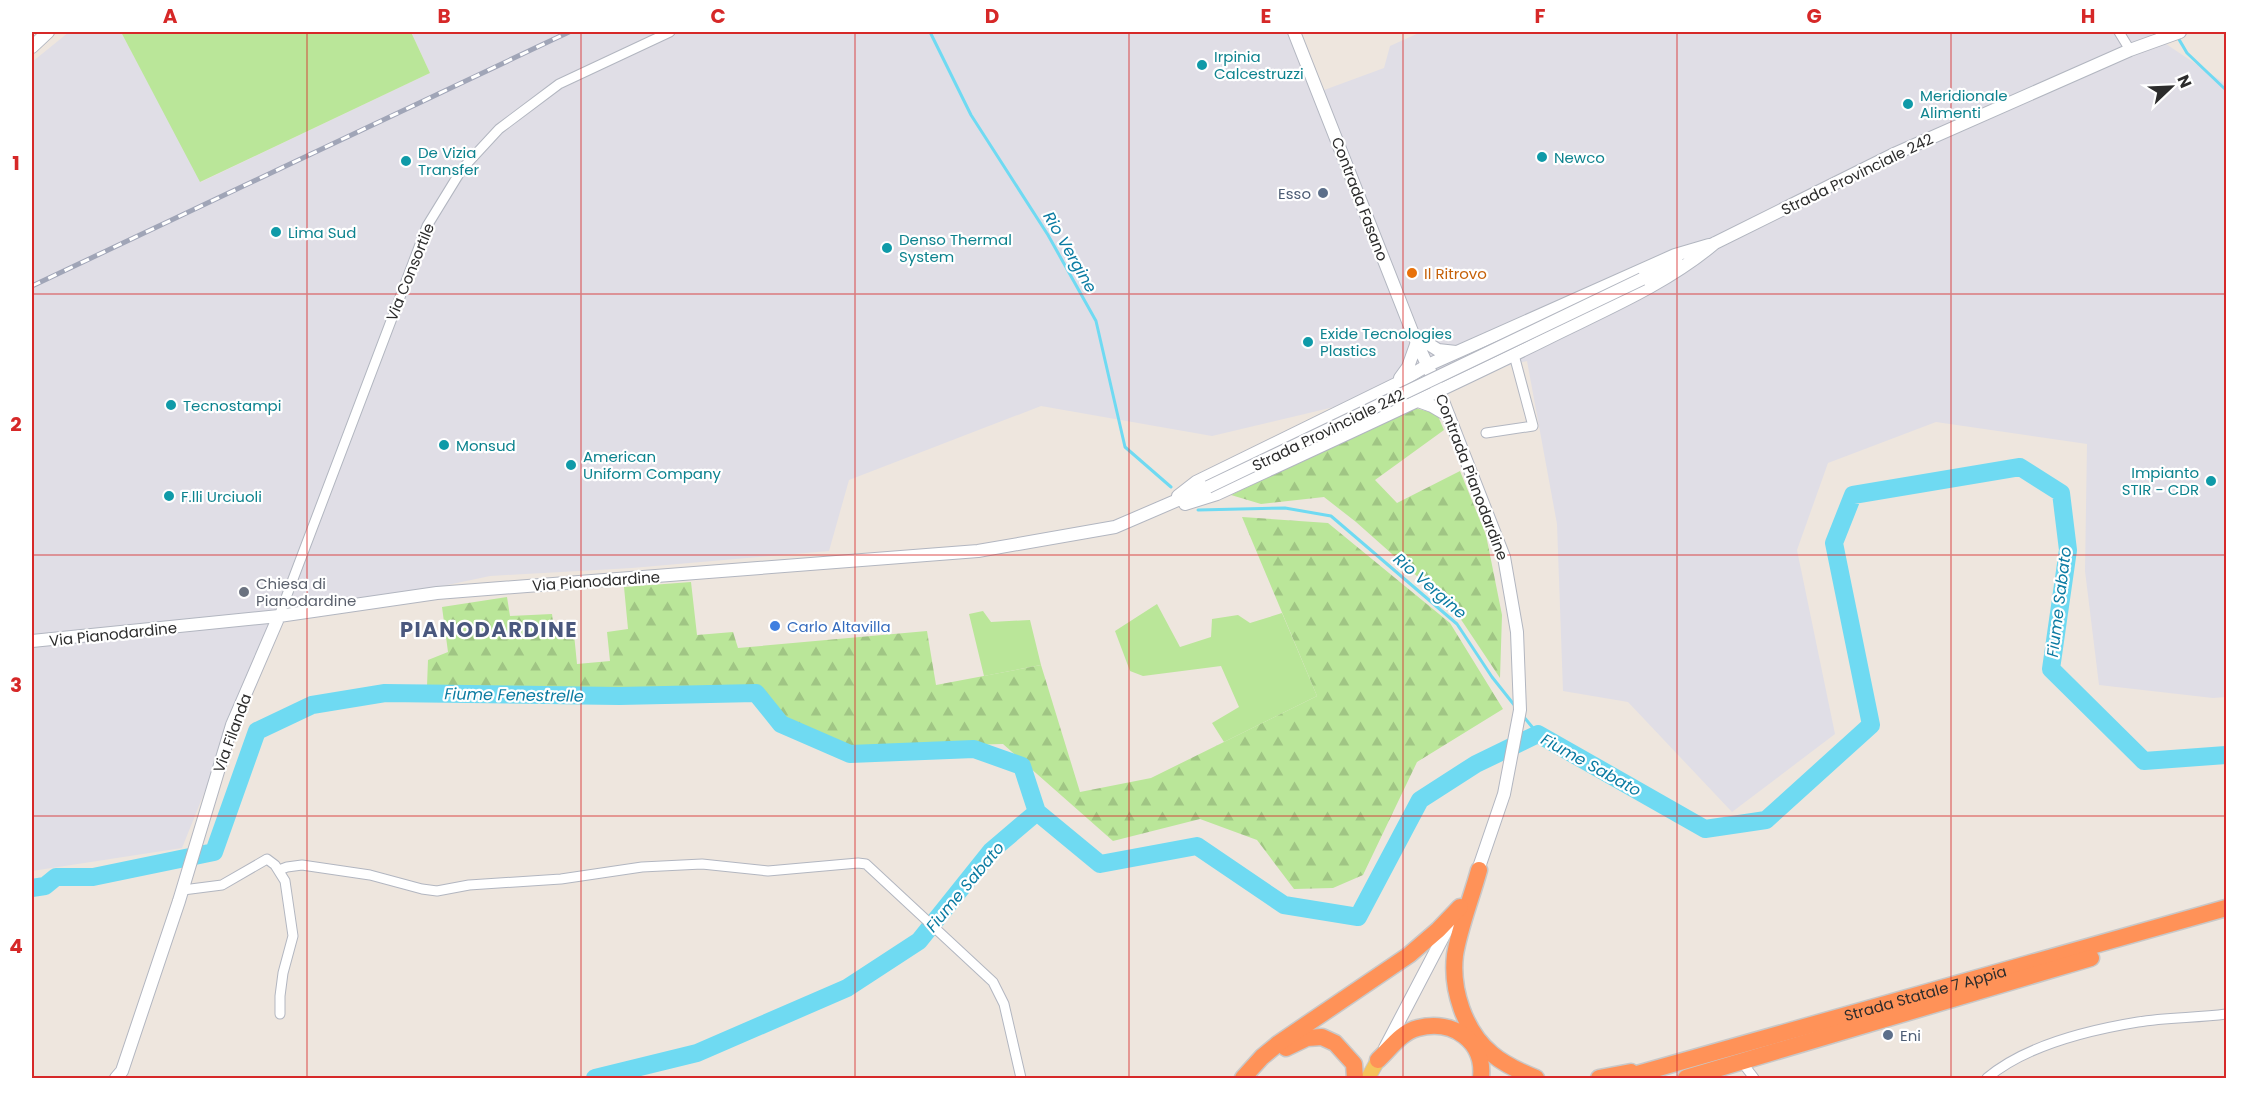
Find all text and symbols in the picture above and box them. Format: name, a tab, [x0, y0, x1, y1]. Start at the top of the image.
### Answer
text: A	[163, 2, 178, 30]
text: B	[437, 2, 451, 30]
text: C	[710, 2, 726, 30]
text: D	[985, 2, 999, 30]
text: E	[1261, 2, 1271, 30]
text: F	[1535, 2, 1546, 30]
text: G	[1806, 2, 1822, 30]
text: H	[2081, 2, 2095, 30]
place label: Irpinia Calcestruzzi	[1214, 46, 1304, 84]
north arrow	[2141, 57, 2201, 117]
marker: Irpinia Calcestruzzi	[1195, 58, 1209, 72]
text: N	[2171, 71, 2197, 91]
place label: Meridionale Alimenti	[1920, 85, 2008, 123]
marker: Meridionale Alimenti	[1901, 97, 1915, 111]
street label: Strada Provinciale 242	[1778, 128, 1936, 220]
street label: Contrada Fasano	[1327, 134, 1393, 264]
place label: De Vizia Transfer	[418, 142, 480, 180]
place label: Newco	[1554, 147, 1605, 168]
text: 1	[12, 149, 20, 177]
marker: Newco	[1535, 150, 1549, 164]
marker: De Vizia Transfer	[399, 154, 413, 168]
place label: Esso	[1278, 183, 1311, 204]
marker: Esso	[1316, 186, 1330, 200]
water label: Rio Vergine	[1037, 207, 1103, 297]
street label: Via Consortile	[381, 220, 439, 324]
place label: Lima Sud	[288, 222, 356, 243]
marker: Lima Sud	[269, 225, 283, 239]
place label: Denso Thermal System	[899, 229, 1012, 267]
marker: Denso Thermal System	[880, 241, 894, 255]
place label: Il Ritrovo	[1424, 263, 1487, 284]
marker: Il Ritrovo	[1405, 266, 1419, 280]
place label: Exide Tecnologies Plastics	[1320, 323, 1452, 361]
marker: Exide Tecnologies Plastics	[1301, 335, 1315, 349]
street label: Strada Provinciale 242	[1249, 384, 1407, 476]
street label: Contrada Pianodardine	[1431, 391, 1513, 563]
place label: Tecnostampi	[183, 395, 281, 416]
marker: Tecnostampi	[164, 398, 178, 412]
text: 2	[10, 410, 22, 438]
place label: Monsud	[456, 435, 516, 456]
marker: Monsud	[437, 438, 451, 452]
place label: American Uniform Company	[583, 446, 722, 484]
marker: American Uniform Company	[564, 458, 578, 472]
place label: Impianto STIR - CDR	[2122, 462, 2199, 500]
marker: Impianto STIR - CDR	[2204, 474, 2218, 488]
place label: F.lli Urciuoli	[181, 486, 262, 507]
marker: F.lli Urciuoli	[162, 489, 176, 503]
water label: Fiume Sabato	[2041, 545, 2077, 659]
water label: Rio Vergine	[1388, 548, 1472, 624]
street label: Via Pianodardine	[531, 566, 661, 596]
place label: Chiesa di Pianodardine	[256, 573, 356, 611]
marker: Chiesa di Pianodardine	[237, 585, 251, 599]
district label: PIANODARDINE	[400, 615, 578, 644]
place label: Carlo Altavilla	[787, 616, 891, 637]
street label: Via Pianodardine	[48, 617, 178, 651]
marker: Carlo Altavilla	[768, 619, 782, 633]
text: 3	[10, 671, 22, 699]
water label: Fiume Fenestrelle	[444, 682, 584, 708]
street label: Via Filanda	[208, 690, 256, 776]
water label: Fiume Sabato	[1537, 728, 1645, 802]
water label: Fiume Sabato	[920, 837, 1010, 937]
text: 4	[9, 932, 23, 960]
street label: Strada Statale 7 Appia	[1842, 960, 2009, 1026]
place label: Eni	[1900, 1025, 1921, 1046]
marker: Eni	[1881, 1028, 1895, 1042]

